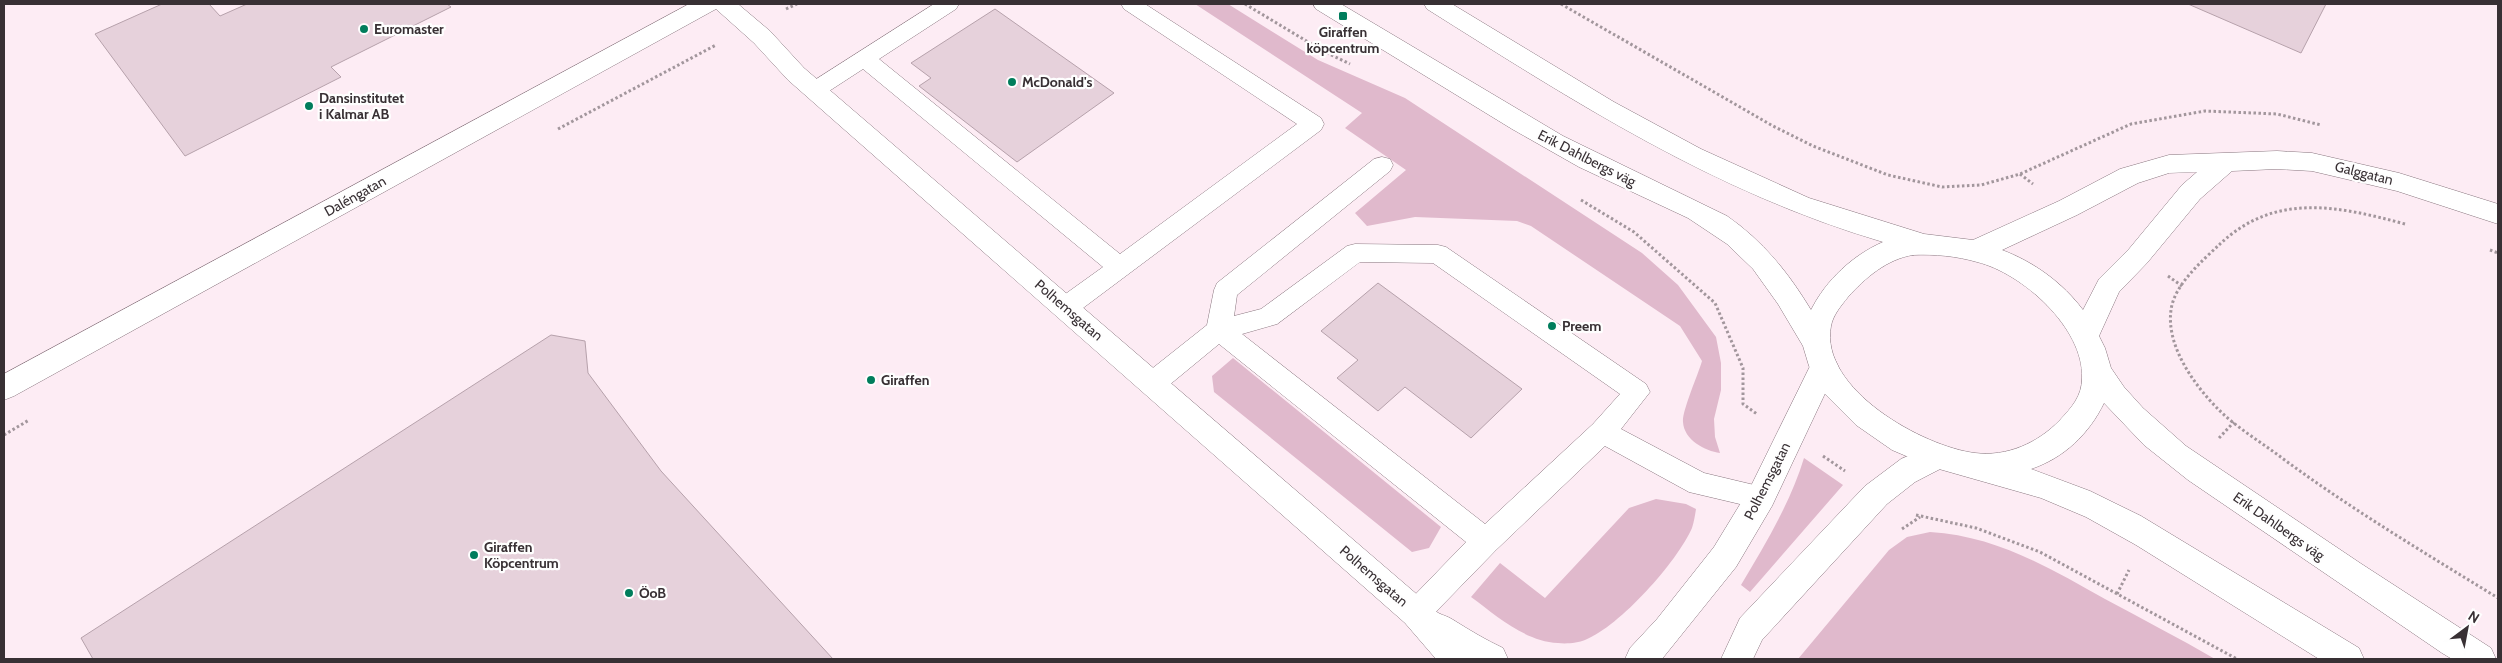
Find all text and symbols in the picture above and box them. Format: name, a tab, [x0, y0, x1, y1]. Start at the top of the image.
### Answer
marker: Giraffen köpcentrum	[1337, 10, 1349, 22]
place label: Euromaster	[374, 20, 444, 38]
marker: Euromaster	[358, 23, 370, 35]
place label: Giraffen köpcentrum	[1307, 23, 1379, 57]
place label: McDonald's	[1022, 73, 1092, 91]
marker: McDonald's	[1006, 76, 1018, 88]
place label: Dansinstitutet i Kalmar AB	[319, 89, 404, 123]
marker: Dansinstitutet i Kalmar AB	[303, 100, 315, 112]
street label: Erik Dahlbergs väg	[1535, 126, 1640, 191]
street label: Galggatan	[2333, 157, 2395, 189]
street label: Daléngatan	[321, 172, 389, 220]
street label: Polhemsgatan	[1031, 275, 1107, 345]
place label: Preem	[1562, 317, 1601, 335]
marker: Preem	[1546, 320, 1558, 332]
place label: Giraffen	[881, 371, 929, 389]
marker: Giraffen	[865, 374, 877, 386]
street label: Polhemsgatan	[1740, 439, 1794, 523]
street label: Erik Dahlbergs väg	[2230, 488, 2329, 565]
place label: Giraffen Köpcentrum	[484, 538, 559, 572]
street label: Polhemsgatan	[1336, 541, 1412, 611]
marker: Giraffen Köpcentrum	[468, 549, 480, 561]
place label: ÖoB	[639, 584, 666, 602]
marker: ÖoB	[623, 587, 635, 599]
north arrow	[2442, 603, 2492, 653]
text: N	[2465, 607, 2483, 627]

